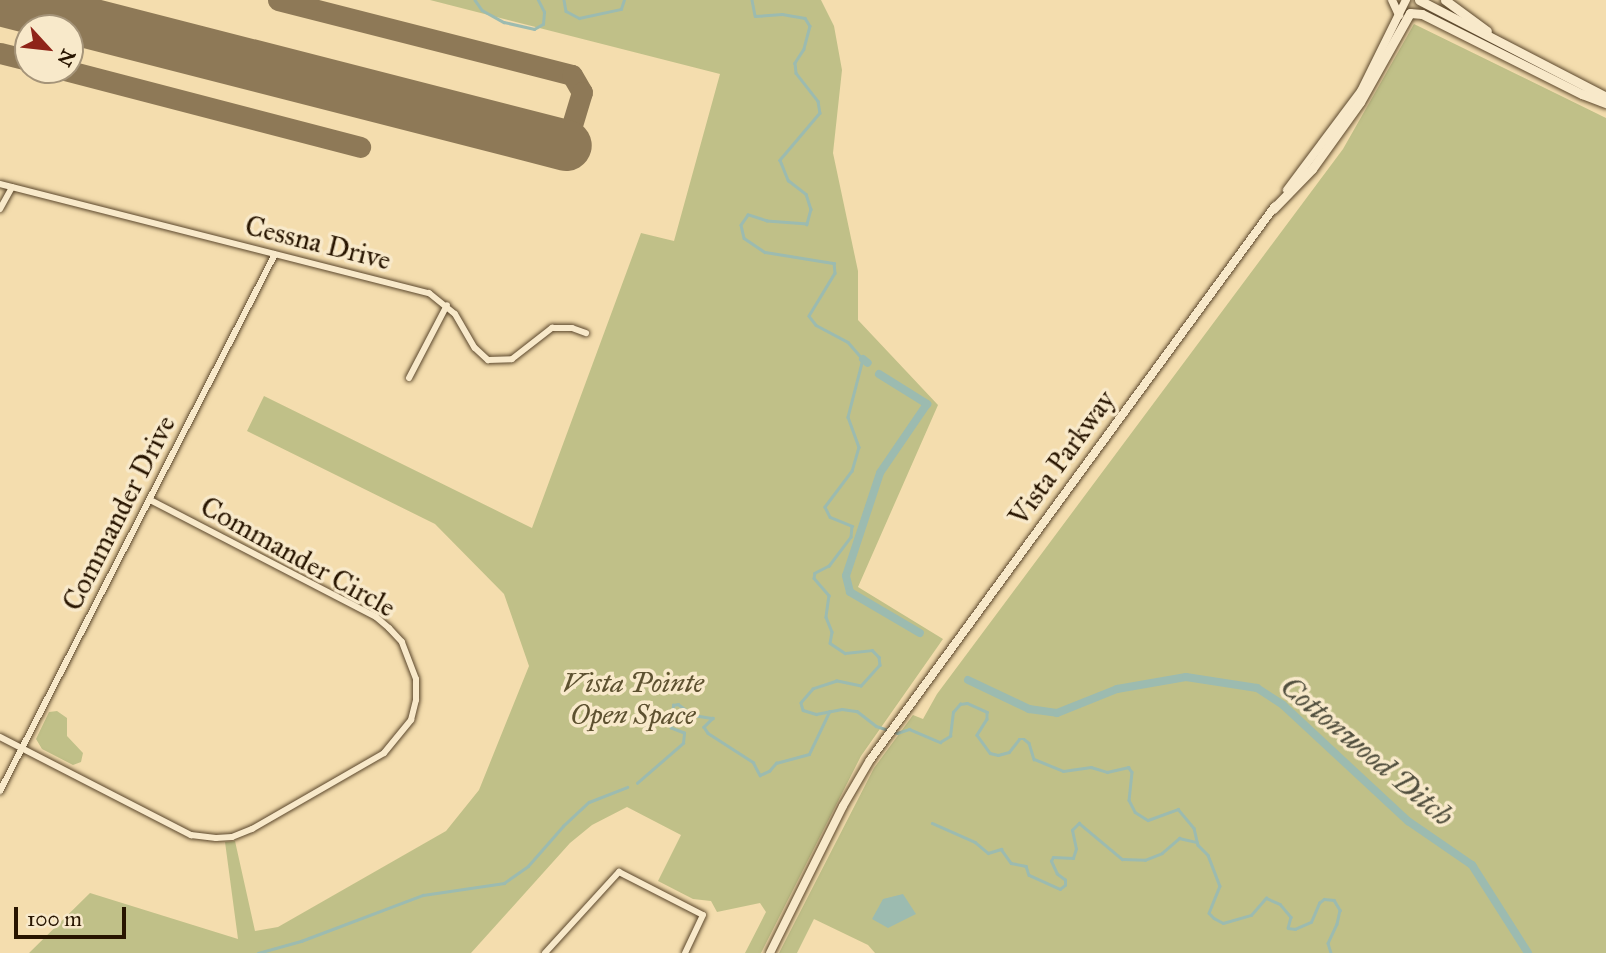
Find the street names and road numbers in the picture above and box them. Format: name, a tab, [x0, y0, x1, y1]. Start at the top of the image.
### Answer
street label: Cessna Drive	[242, 209, 394, 277]
street label: Vista Parkway	[1002, 384, 1122, 532]
street label: Commander Drive	[55, 410, 183, 616]
street label: Commander Circle	[195, 490, 401, 624]

